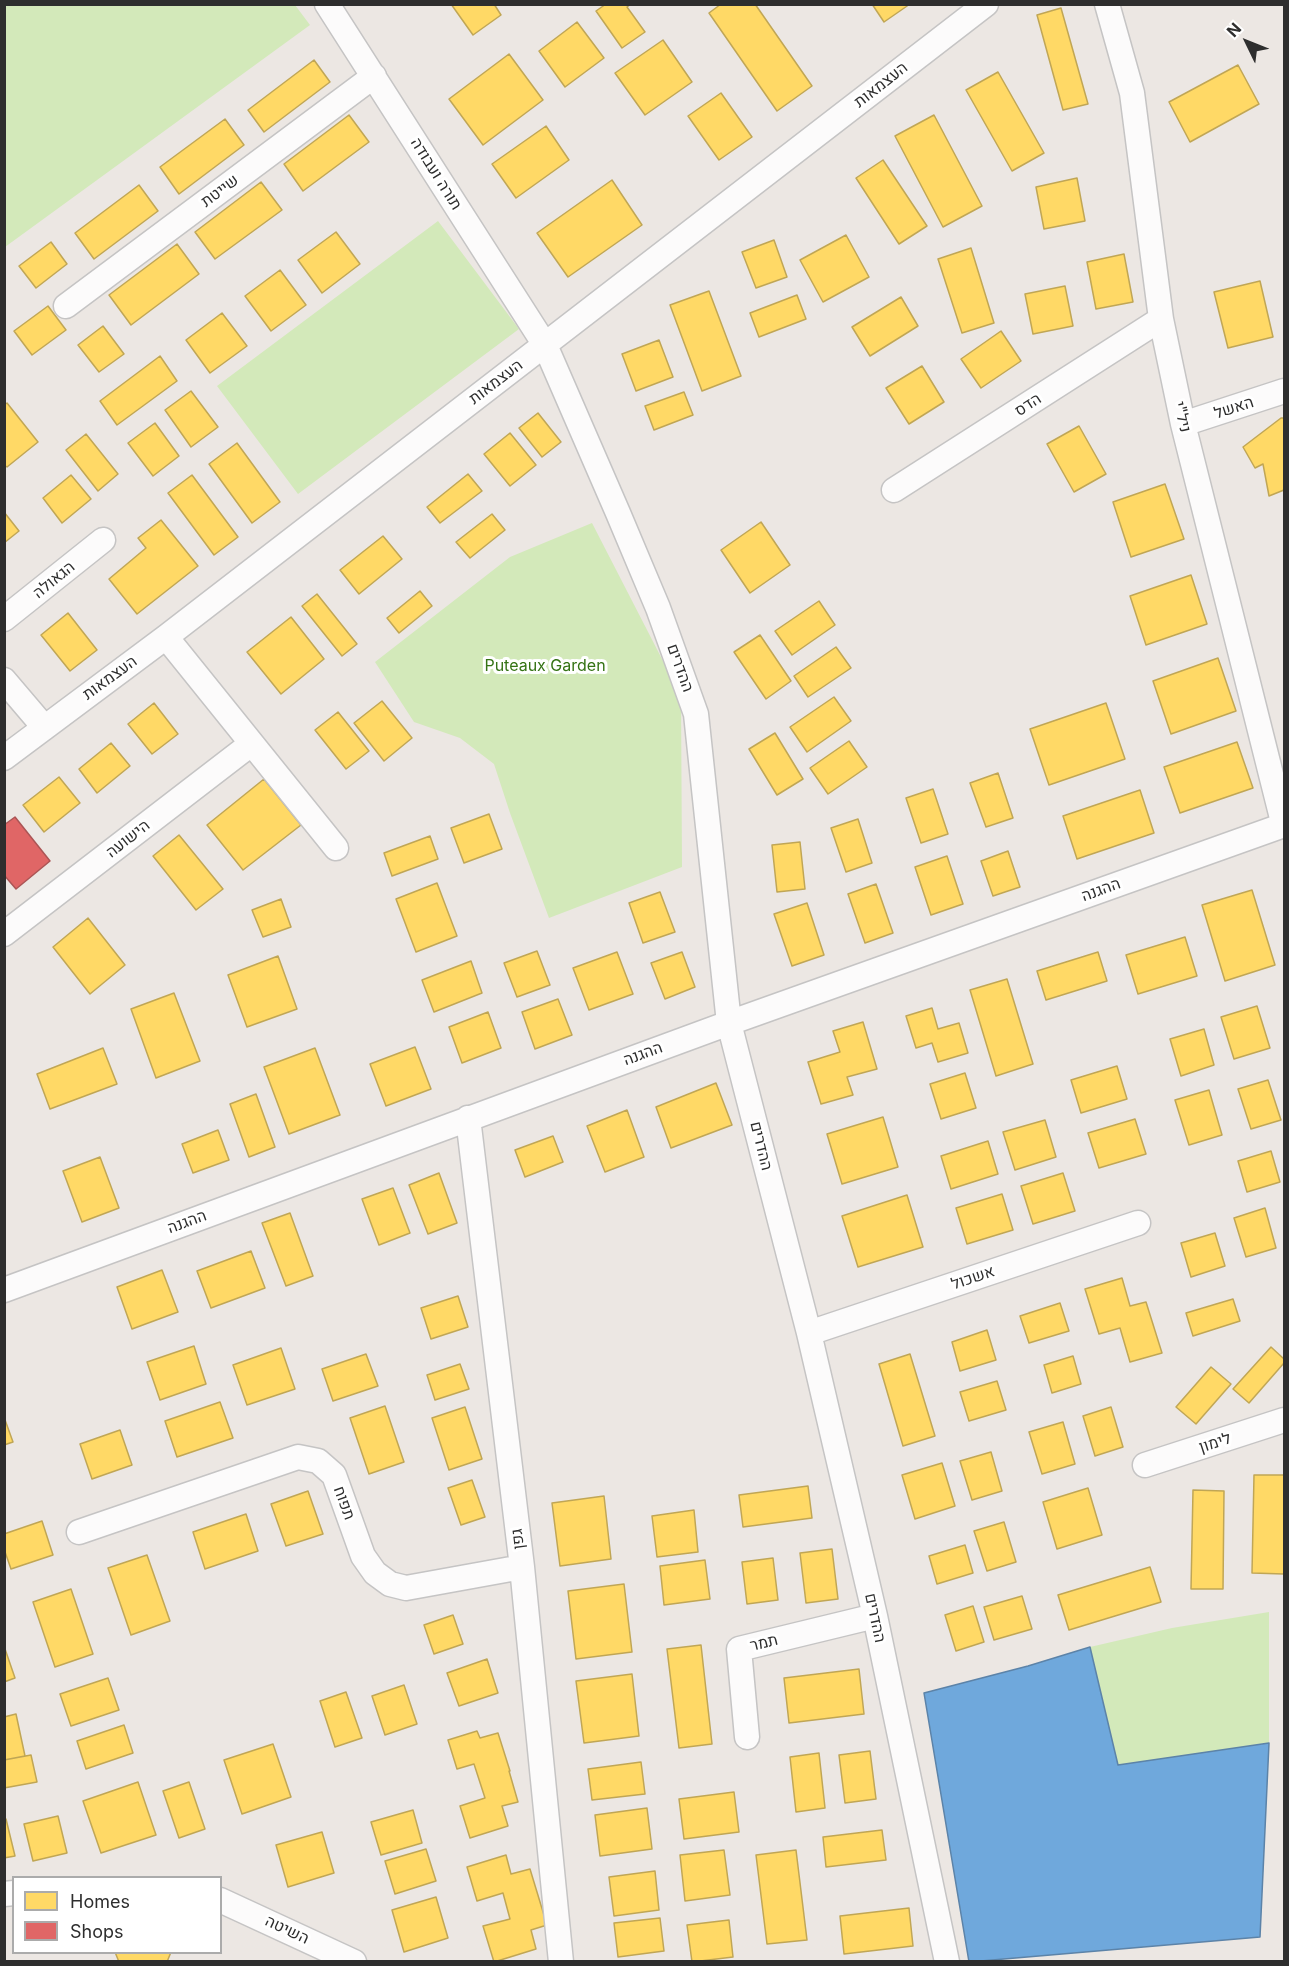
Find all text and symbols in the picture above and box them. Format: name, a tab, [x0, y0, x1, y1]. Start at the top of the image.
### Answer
north arrow	[1217, 12, 1277, 72]
text: N	[1222, 18, 1245, 41]
street label: העצמאות	[850, 58, 912, 112]
street label: תורה ועבודה	[406, 134, 466, 214]
street label: שייטת	[197, 171, 243, 211]
street label: העצמאות	[465, 356, 527, 408]
street label: הדס	[1011, 389, 1045, 421]
street label: האשל	[1212, 393, 1256, 423]
street label: ניל"י	[1169, 400, 1195, 434]
street label: הגאולה	[29, 557, 79, 603]
street label: ההדרים	[662, 641, 698, 695]
street label: העצמאות	[79, 652, 141, 704]
park label: Puteaux Garden	[484, 656, 606, 676]
street label: הישועה	[102, 816, 154, 862]
street label: ההגנה	[1079, 874, 1123, 906]
street label: ההגנה	[621, 1038, 665, 1070]
street label: ההדרים	[746, 1119, 776, 1173]
street label: ההגנה	[165, 1206, 209, 1238]
street label: אשכול	[949, 1262, 997, 1294]
street label: לימון	[1197, 1429, 1233, 1457]
street label: תפוח	[329, 1484, 359, 1522]
street label: גפן	[507, 1527, 529, 1551]
street label: ההדרים	[860, 1592, 890, 1644]
street label: תמר	[748, 1630, 780, 1656]
legend	[12, 1876, 222, 1954]
text: Homes	[70, 1891, 130, 1912]
street label: השיטה	[262, 1912, 312, 1948]
text: Shops	[70, 1921, 124, 1942]

